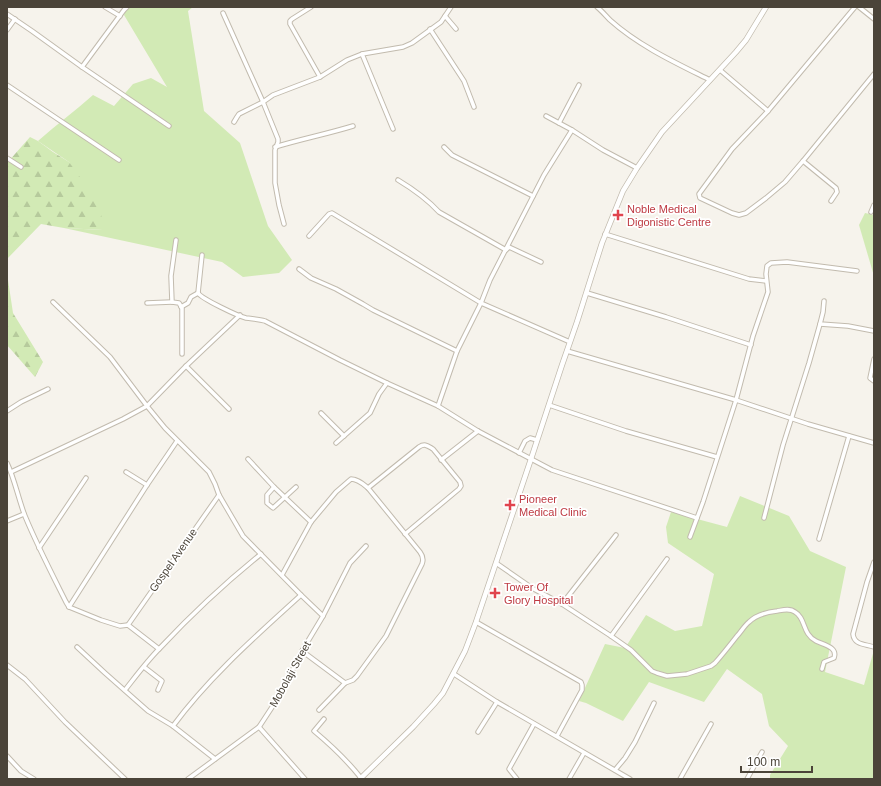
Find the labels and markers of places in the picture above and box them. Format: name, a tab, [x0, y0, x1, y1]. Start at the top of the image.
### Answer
place label: Noble Medical Digonistic Centre	[627, 203, 711, 228]
marker: Noble Medical Digonistic Centre	[612, 209, 624, 221]
place label: Pioneer Medical Clinic	[519, 493, 587, 518]
marker: Pioneer Medical Clinic	[504, 499, 516, 511]
place label: Tower Of Glory Hospital	[504, 581, 573, 606]
marker: Tower Of Glory Hospital	[489, 587, 501, 599]

